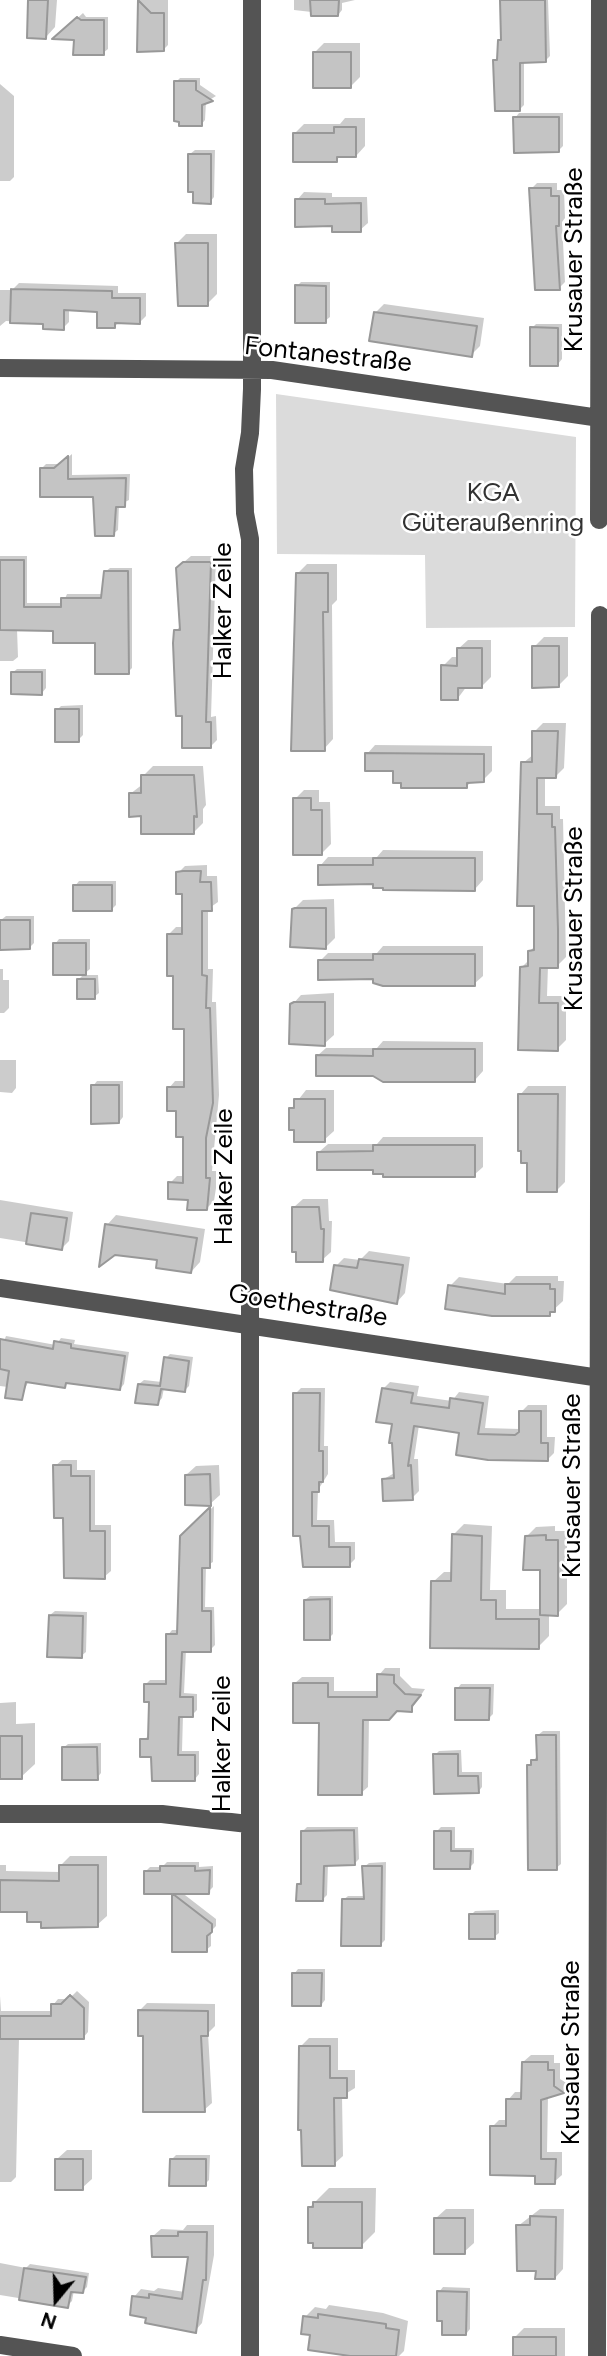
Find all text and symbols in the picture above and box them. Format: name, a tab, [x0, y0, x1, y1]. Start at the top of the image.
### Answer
street label: Krusauer Straße	[558, 167, 590, 353]
street label: Fontanestraße	[243, 331, 413, 379]
park label: KGA Güteraußenring	[402, 477, 584, 538]
street label: Halker Zeile	[207, 542, 239, 680]
street label: Krusauer Straße	[558, 826, 590, 1012]
street label: Halker Zeile	[208, 1108, 240, 1246]
street label: Goethestraße	[226, 1278, 390, 1334]
street label: Krusauer Straße	[556, 1393, 588, 1579]
street label: Halker Zeile	[206, 1675, 238, 1813]
street label: Krusauer Straße	[555, 1960, 587, 2146]
north arrow	[21, 2265, 91, 2335]
text: N	[38, 2307, 60, 2334]

